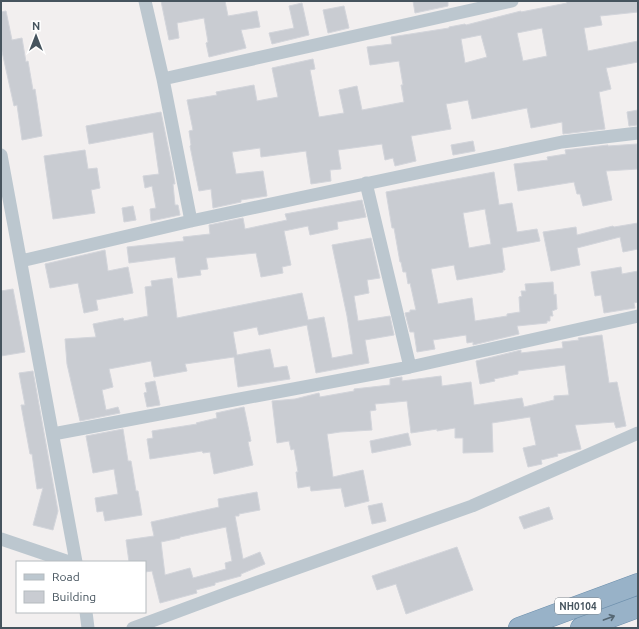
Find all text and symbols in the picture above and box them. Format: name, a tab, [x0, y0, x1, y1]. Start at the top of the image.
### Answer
north arrow	[16, 16, 56, 56]
text: N	[32, 20, 40, 32]
legend	[16, 561, 146, 613]
text: Road	[52, 570, 80, 583]
text: Building	[52, 590, 96, 603]
road number: NH0104	[555, 598, 601, 614]
one-way arrow	[603, 613, 615, 621]

